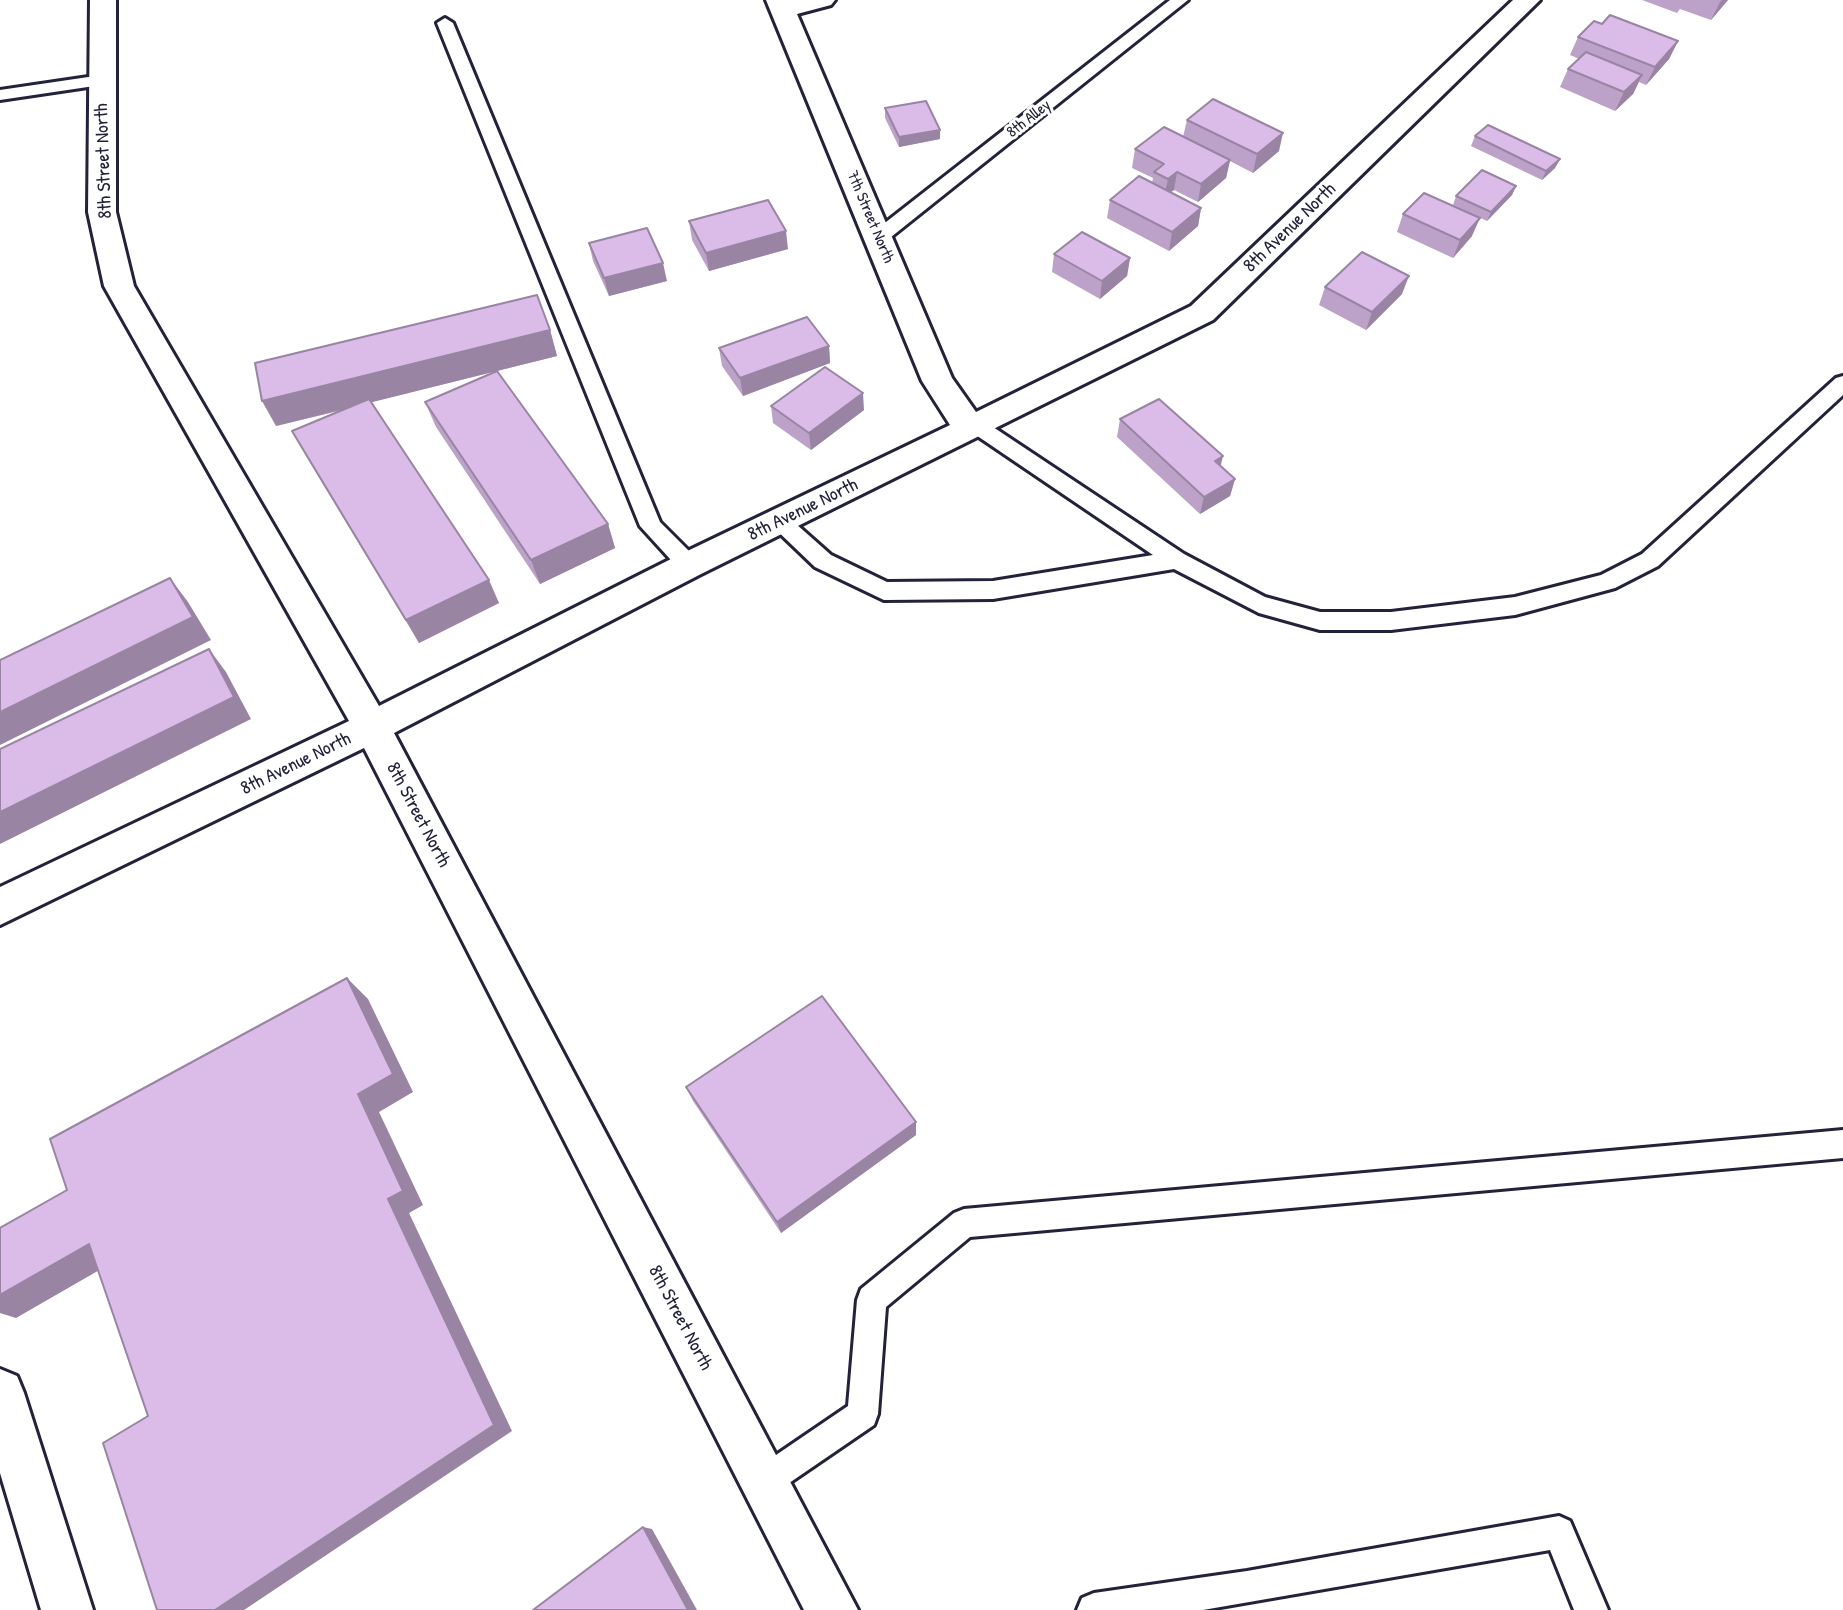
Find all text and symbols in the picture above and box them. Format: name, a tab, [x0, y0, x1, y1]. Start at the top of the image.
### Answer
street label: 8th Alley	[1003, 96, 1055, 142]
street label: 8th Street North	[91, 103, 117, 219]
street label: 7th Street North	[842, 168, 898, 266]
street label: 8th Avenue North	[1239, 178, 1341, 278]
street label: 8th Avenue North	[744, 474, 862, 546]
street label: 8th Avenue North	[237, 728, 355, 800]
street label: 8th Street North	[381, 759, 455, 871]
street label: 8th Street North	[643, 1262, 717, 1374]

